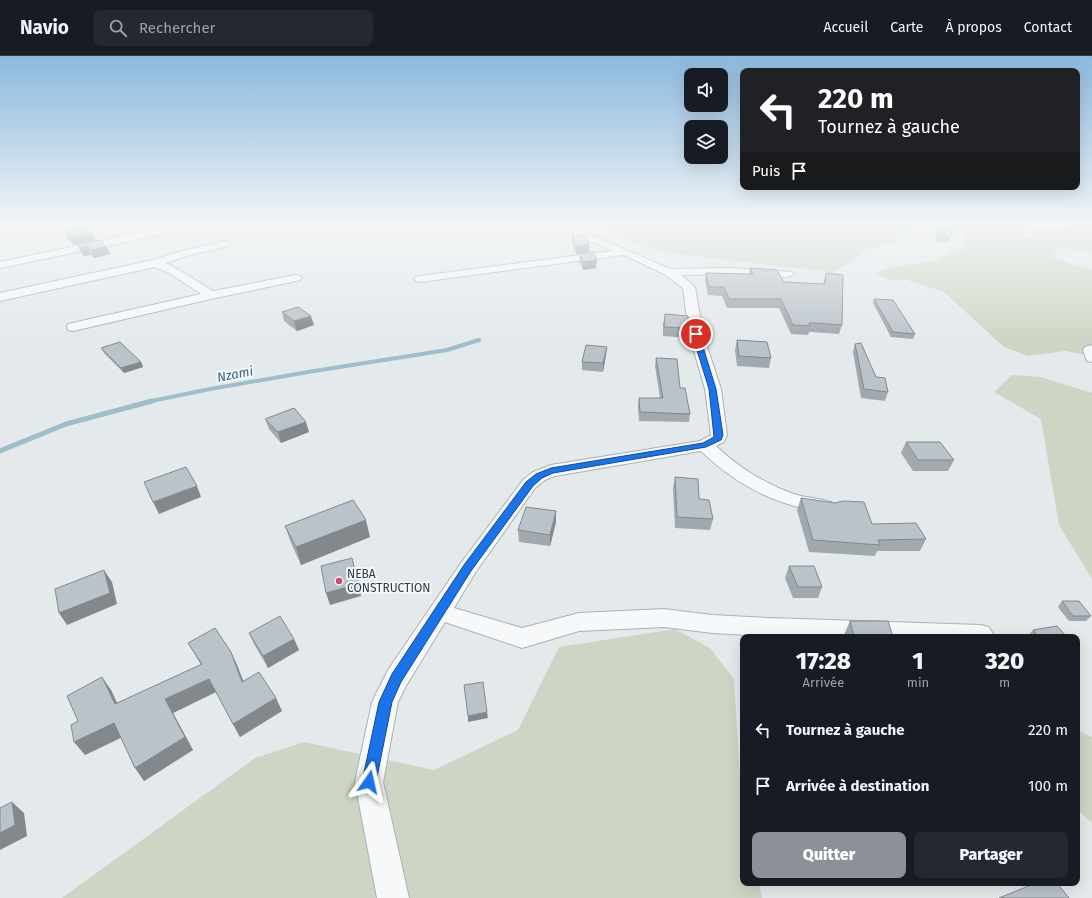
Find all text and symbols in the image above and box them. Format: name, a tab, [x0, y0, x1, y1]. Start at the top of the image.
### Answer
search box	[93, 10, 373, 46]
text: Navio	[20, 16, 69, 39]
icon: search	[107, 17, 129, 39]
text: Rechercher	[139, 19, 215, 37]
text: Accueil	[823, 19, 868, 36]
text: Carte	[890, 19, 923, 36]
text: À propos	[945, 19, 1002, 36]
text: Contact	[1024, 19, 1072, 36]
map controls	[684, 68, 728, 164]
button: sound	[684, 68, 728, 112]
text: 220 m	[818, 82, 894, 115]
icon: left	[752, 84, 804, 136]
text: Tournez à gauche	[818, 116, 960, 138]
button: layers	[684, 120, 728, 164]
icon: arrive	[788, 160, 810, 182]
text: Puis	[752, 162, 780, 180]
pin	[679, 317, 713, 351]
icon: arrive	[685, 323, 707, 345]
water label: Nzami	[216, 363, 255, 385]
place label: NEBA CONSTRUCTION	[347, 567, 430, 595]
marker: NEBA CONSTRUCTION	[334, 576, 344, 586]
text: 17:28	[796, 647, 851, 675]
text: 1	[912, 647, 924, 675]
text: 320	[985, 647, 1024, 675]
text: Arrivée	[803, 675, 844, 690]
text: min	[907, 675, 929, 690]
text: m	[999, 675, 1010, 690]
icon: left	[752, 719, 774, 741]
text: Tournez à gauche	[786, 721, 905, 739]
text: 220 m	[1028, 721, 1068, 739]
position arrow	[348, 761, 390, 803]
icon: arrive	[752, 775, 774, 797]
text: Arrivée à destination	[786, 777, 929, 795]
text: 100 m	[1028, 777, 1068, 795]
button: Quitter	[752, 832, 906, 878]
button: Partager	[914, 832, 1068, 878]

